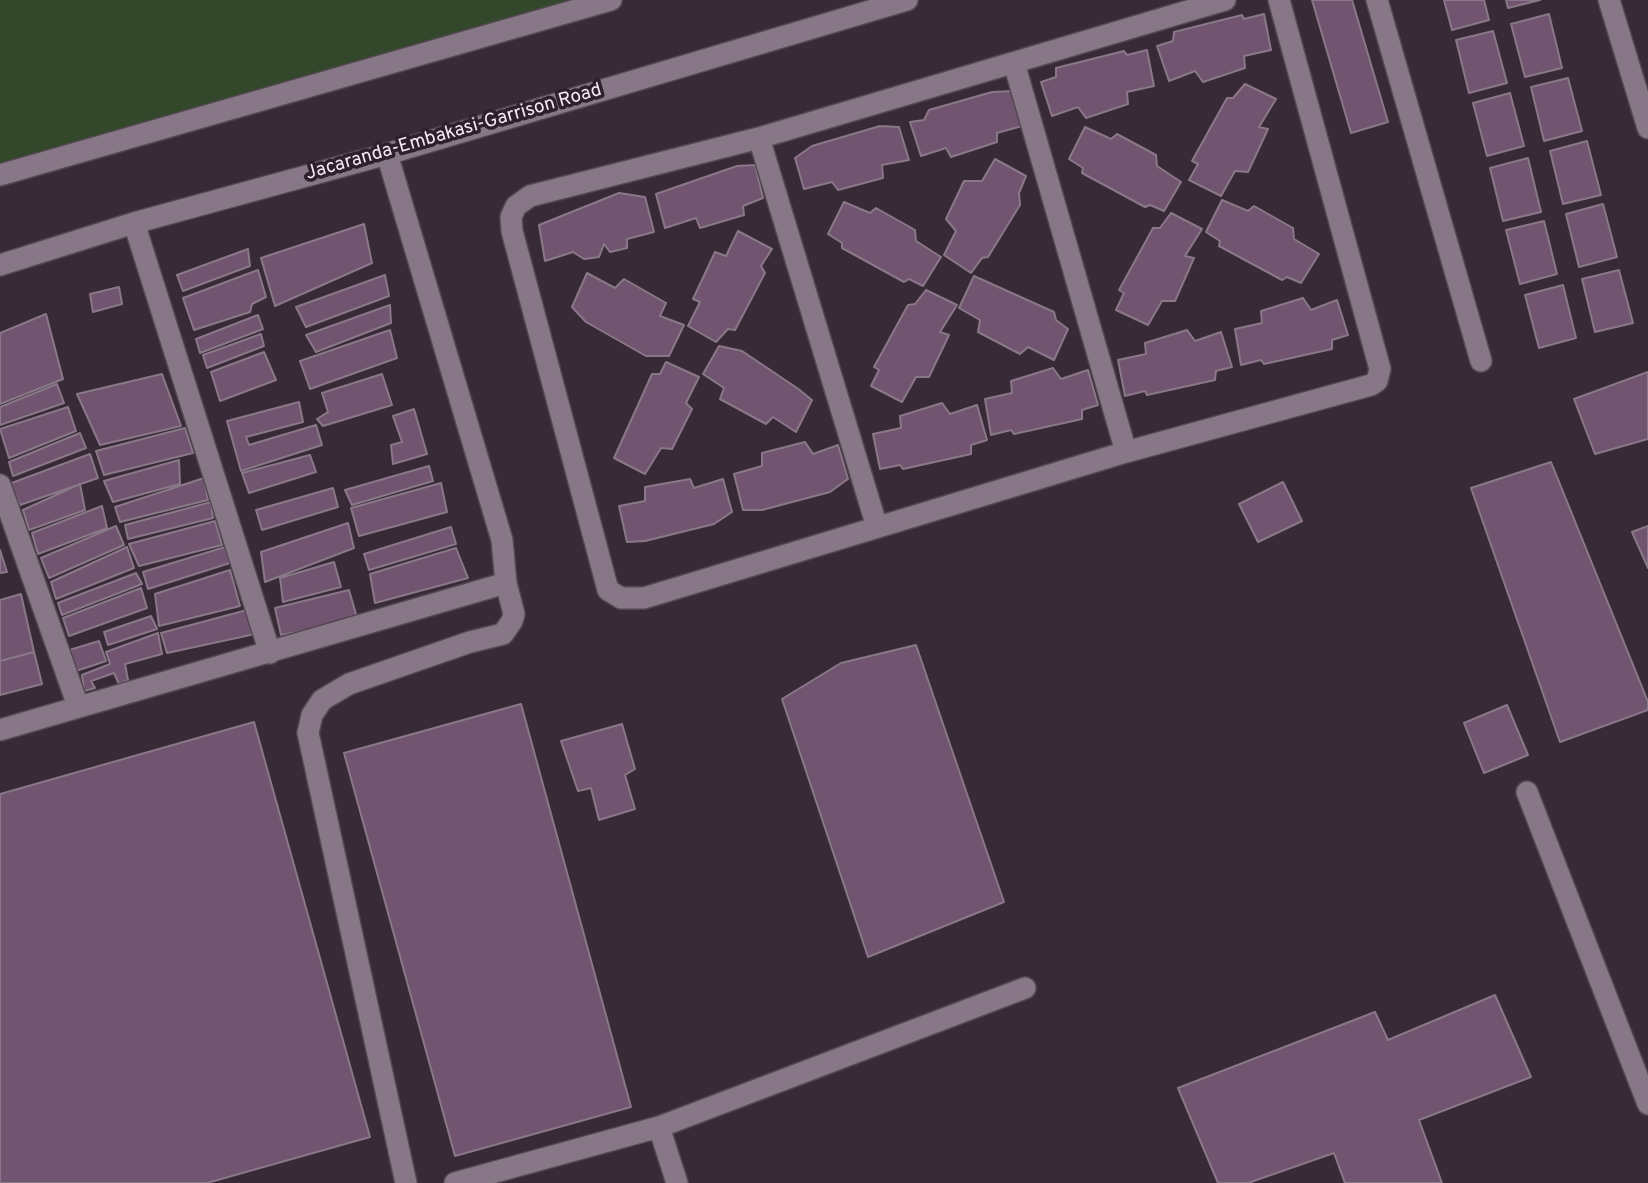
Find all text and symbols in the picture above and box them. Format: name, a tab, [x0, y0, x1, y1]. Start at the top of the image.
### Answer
street label: Jacaranda-Embakasi-Garrison Road	[303, 80, 605, 186]

